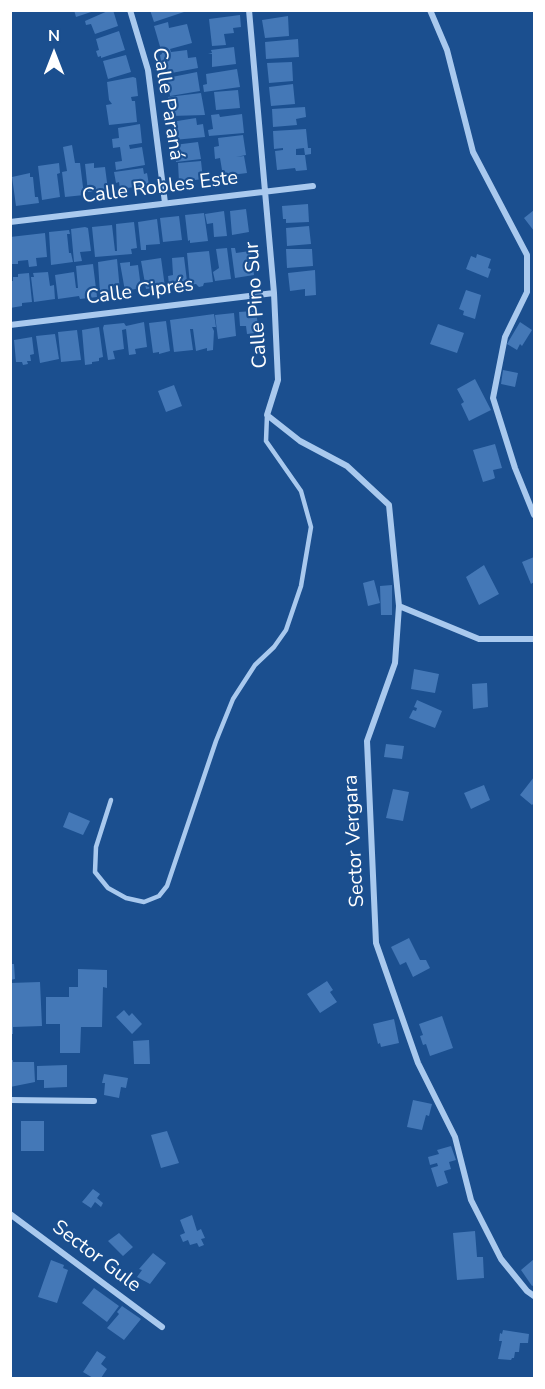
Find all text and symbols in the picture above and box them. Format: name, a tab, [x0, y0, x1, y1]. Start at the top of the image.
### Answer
north arrow	[24, 24, 84, 84]
text: N	[48, 25, 60, 47]
street label: Calle Paraná	[146, 46, 188, 162]
street label: Calle Robles Este	[81, 167, 239, 209]
street label: Calle Pino Sur	[241, 241, 273, 369]
street label: Calle Ciprés	[85, 273, 195, 311]
street label: Sector Vergara	[340, 774, 370, 908]
street label: Sector Gule	[47, 1216, 145, 1298]

